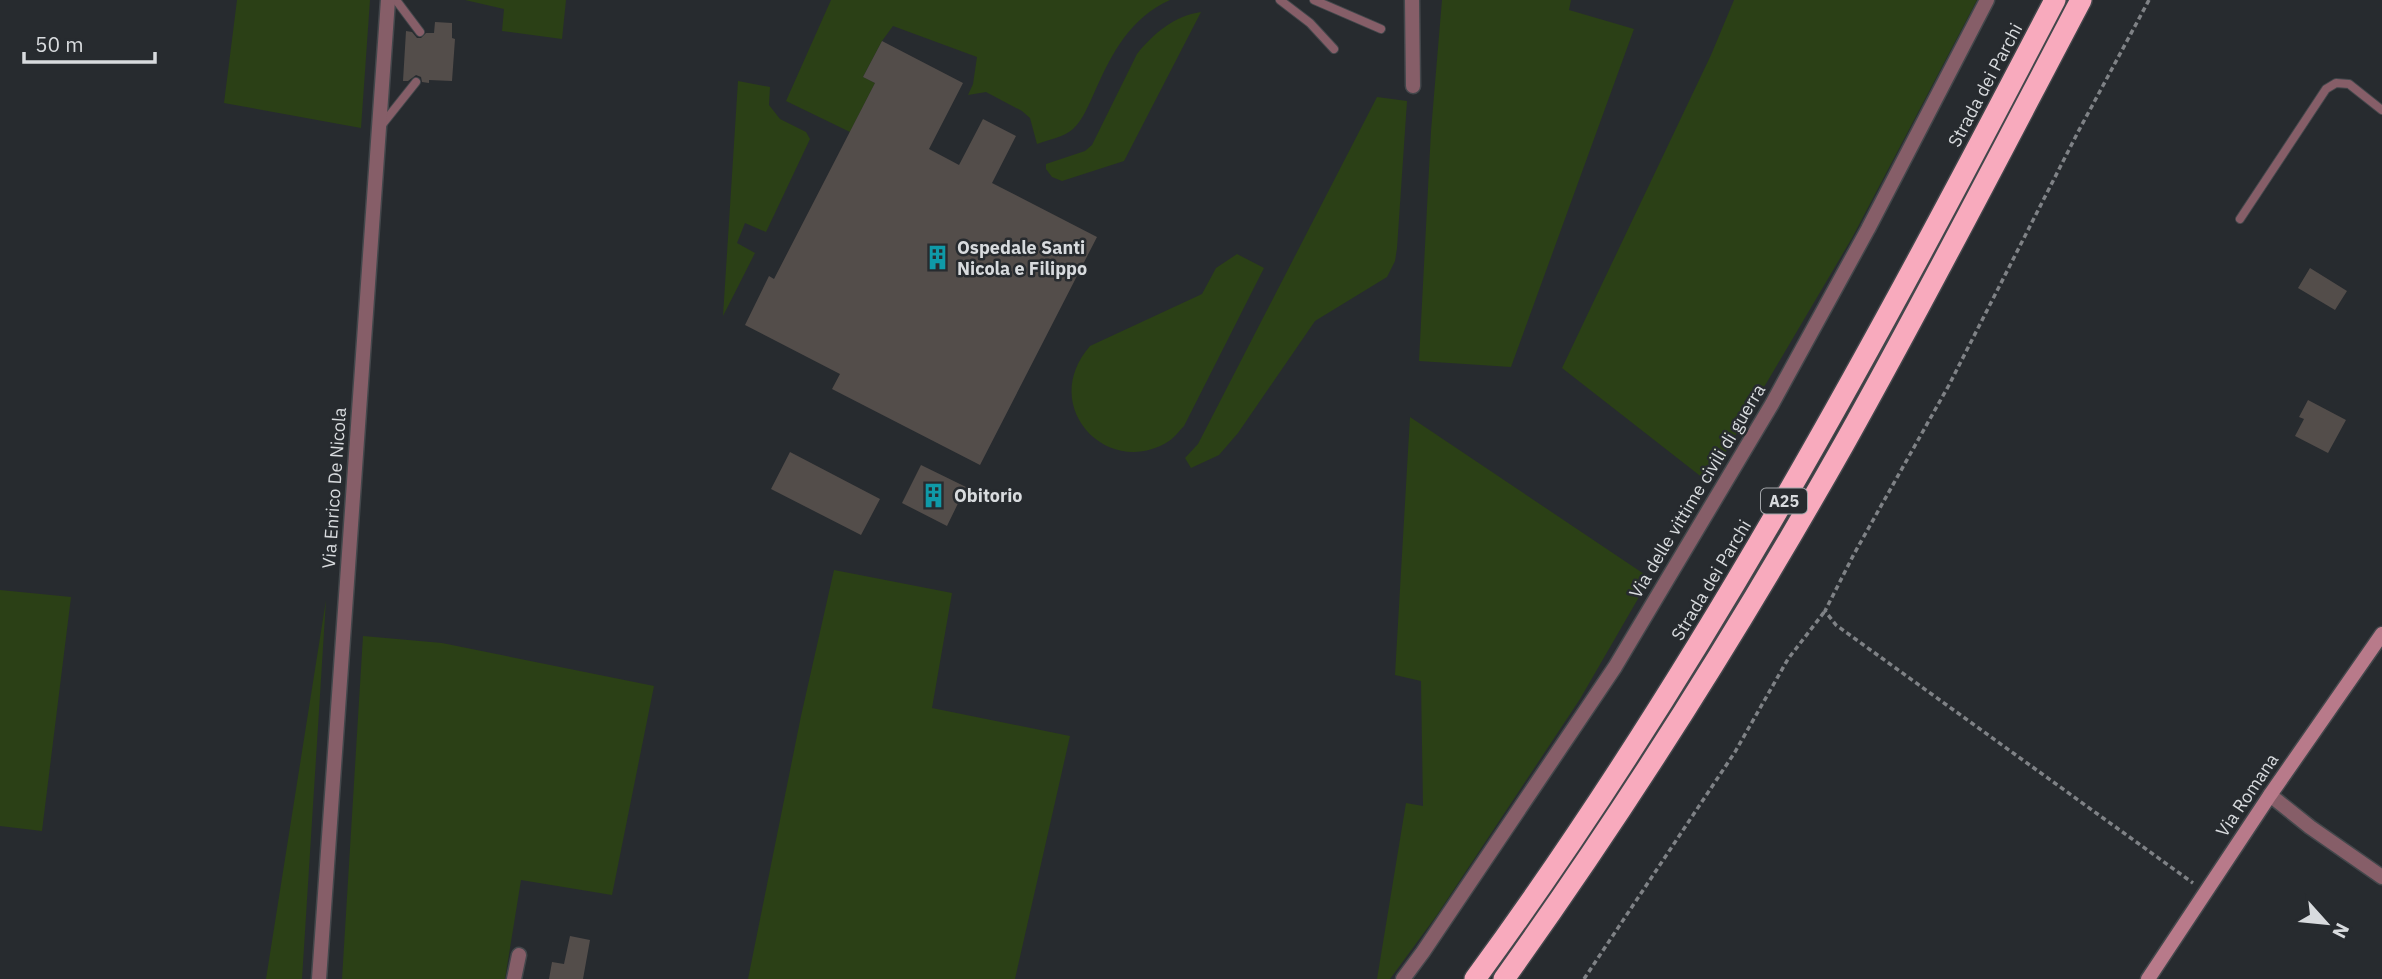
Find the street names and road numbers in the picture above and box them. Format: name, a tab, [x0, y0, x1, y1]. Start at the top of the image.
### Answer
street label: Strada dei Parchi	[1943, 19, 2027, 151]
street label: Via delle vittime civili di guerra	[1624, 379, 1770, 602]
street label: Via Enrico De Nicola	[317, 406, 351, 569]
road number: A25	[1761, 488, 1807, 514]
street label: Strada dei Parchi	[1666, 515, 1756, 645]
street label: Via Romana	[2211, 749, 2284, 841]

